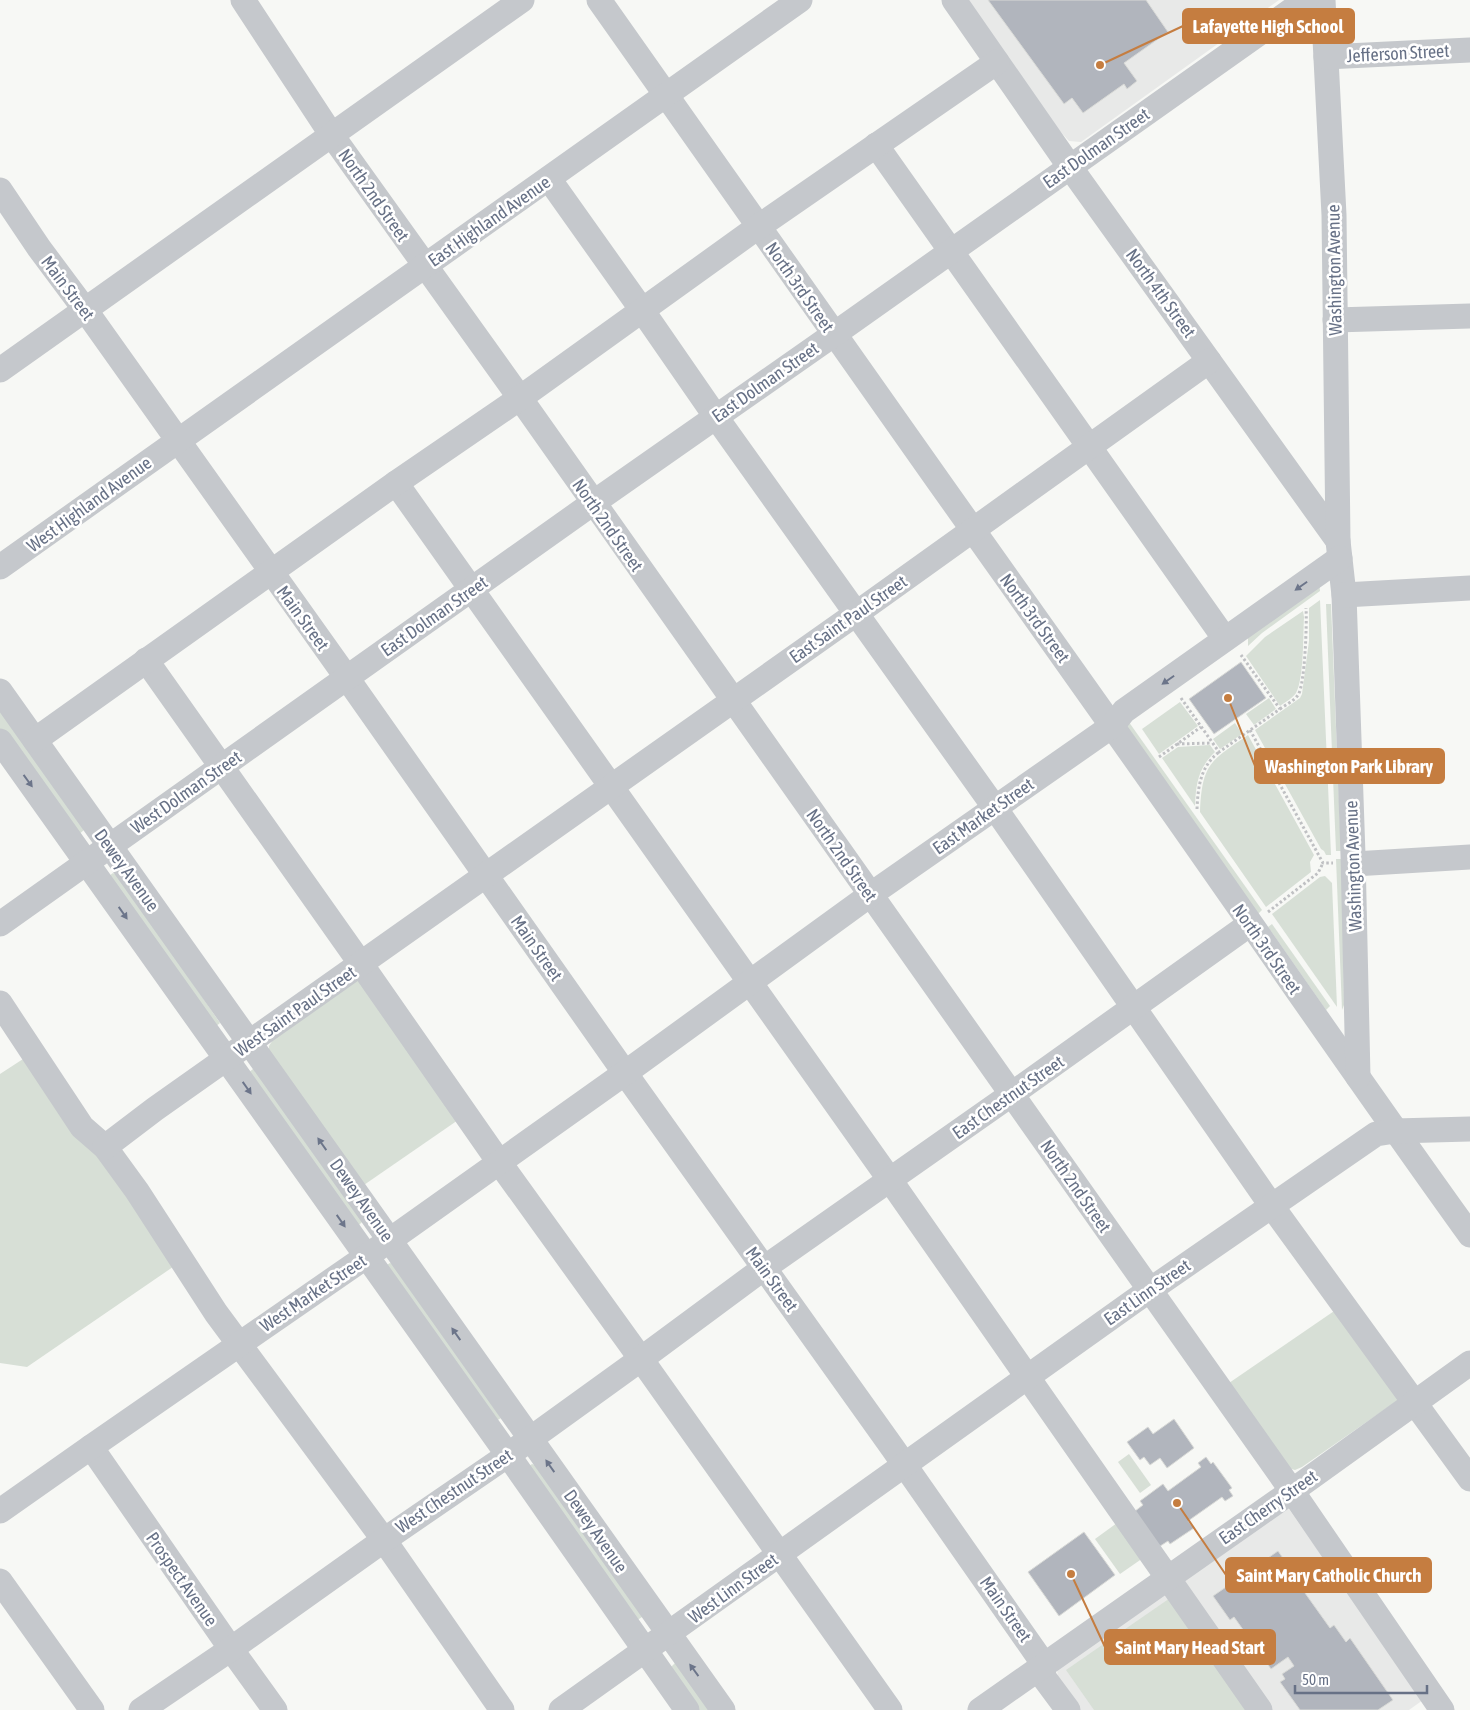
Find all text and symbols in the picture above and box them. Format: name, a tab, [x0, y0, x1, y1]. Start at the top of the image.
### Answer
callout: Lafayette High School	[1183, 9, 1354, 43]
text: Lafayette High School	[1192, 15, 1344, 37]
street label: Jefferson Street	[1346, 40, 1450, 66]
street label: East Dolman Street	[1039, 103, 1153, 193]
street label: North 2nd Street	[334, 145, 414, 245]
street label: East Highland Avenue	[424, 171, 554, 271]
street label: Washington Avenue	[1322, 204, 1346, 336]
street label: North 3rd Street	[761, 238, 839, 336]
street label: North 4th Street	[1122, 244, 1200, 342]
street label: Main Street	[37, 252, 99, 324]
street label: East Dolman Street	[708, 337, 822, 427]
street label: West Highland Avenue	[23, 452, 155, 556]
street label: North 2nd Street	[568, 475, 648, 575]
street label: North 3rd Street	[996, 569, 1074, 667]
street label: East Dolman Street	[377, 571, 491, 661]
street label: East Saint Paul Street	[785, 571, 911, 667]
street label: Main Street	[272, 581, 334, 655]
one-way arrow	[1294, 581, 1308, 591]
one-way arrow	[1161, 675, 1175, 685]
street label: West Dolman Street	[127, 746, 245, 838]
callout: Washington Park Library	[1255, 749, 1444, 783]
text: Washington Park Library	[1264, 755, 1433, 777]
street label: East Market Street	[928, 773, 1038, 859]
one-way arrow	[23, 774, 33, 787]
street label: Washington Avenue	[1340, 800, 1366, 932]
street label: North 2nd Street	[802, 805, 882, 905]
street label: Dewey Avenue	[90, 825, 164, 915]
street label: North 3rd Street	[1228, 900, 1306, 998]
one-way arrow	[117, 906, 128, 919]
street label: Main Street	[507, 911, 567, 985]
street label: West Saint Paul Street	[230, 961, 360, 1061]
street label: East Chestnut Street	[948, 1051, 1068, 1143]
one-way arrow	[242, 1081, 252, 1095]
street label: North 2nd Street	[1036, 1136, 1116, 1236]
one-way arrow	[317, 1137, 327, 1151]
street label: Dewey Avenue	[326, 1155, 398, 1245]
one-way arrow	[336, 1214, 346, 1228]
street label: Main Street	[741, 1242, 803, 1316]
street label: West Market Street	[256, 1250, 370, 1336]
street label: East Linn Street	[1100, 1255, 1194, 1329]
one-way arrow	[451, 1327, 461, 1340]
street label: West Chestnut Street	[392, 1444, 516, 1538]
one-way arrow	[545, 1459, 555, 1473]
street label: East Cherry Street	[1215, 1465, 1321, 1549]
street label: Dewey Avenue	[560, 1486, 632, 1576]
street label: Prospect Avenue	[142, 1528, 222, 1630]
street label: West Linn Street	[684, 1549, 782, 1627]
callout: Saint Mary Catholic Church	[1226, 1558, 1431, 1592]
text: Saint Mary Catholic Church	[1237, 1564, 1421, 1586]
street label: Main Street	[976, 1572, 1036, 1646]
callout: Saint Mary Head Start	[1105, 1630, 1275, 1664]
text: Saint Mary Head Start	[1115, 1636, 1265, 1658]
scale bar	[1295, 1662, 1428, 1694]
one-way arrow	[689, 1664, 700, 1677]
text: 50 m	[1302, 1671, 1329, 1688]

